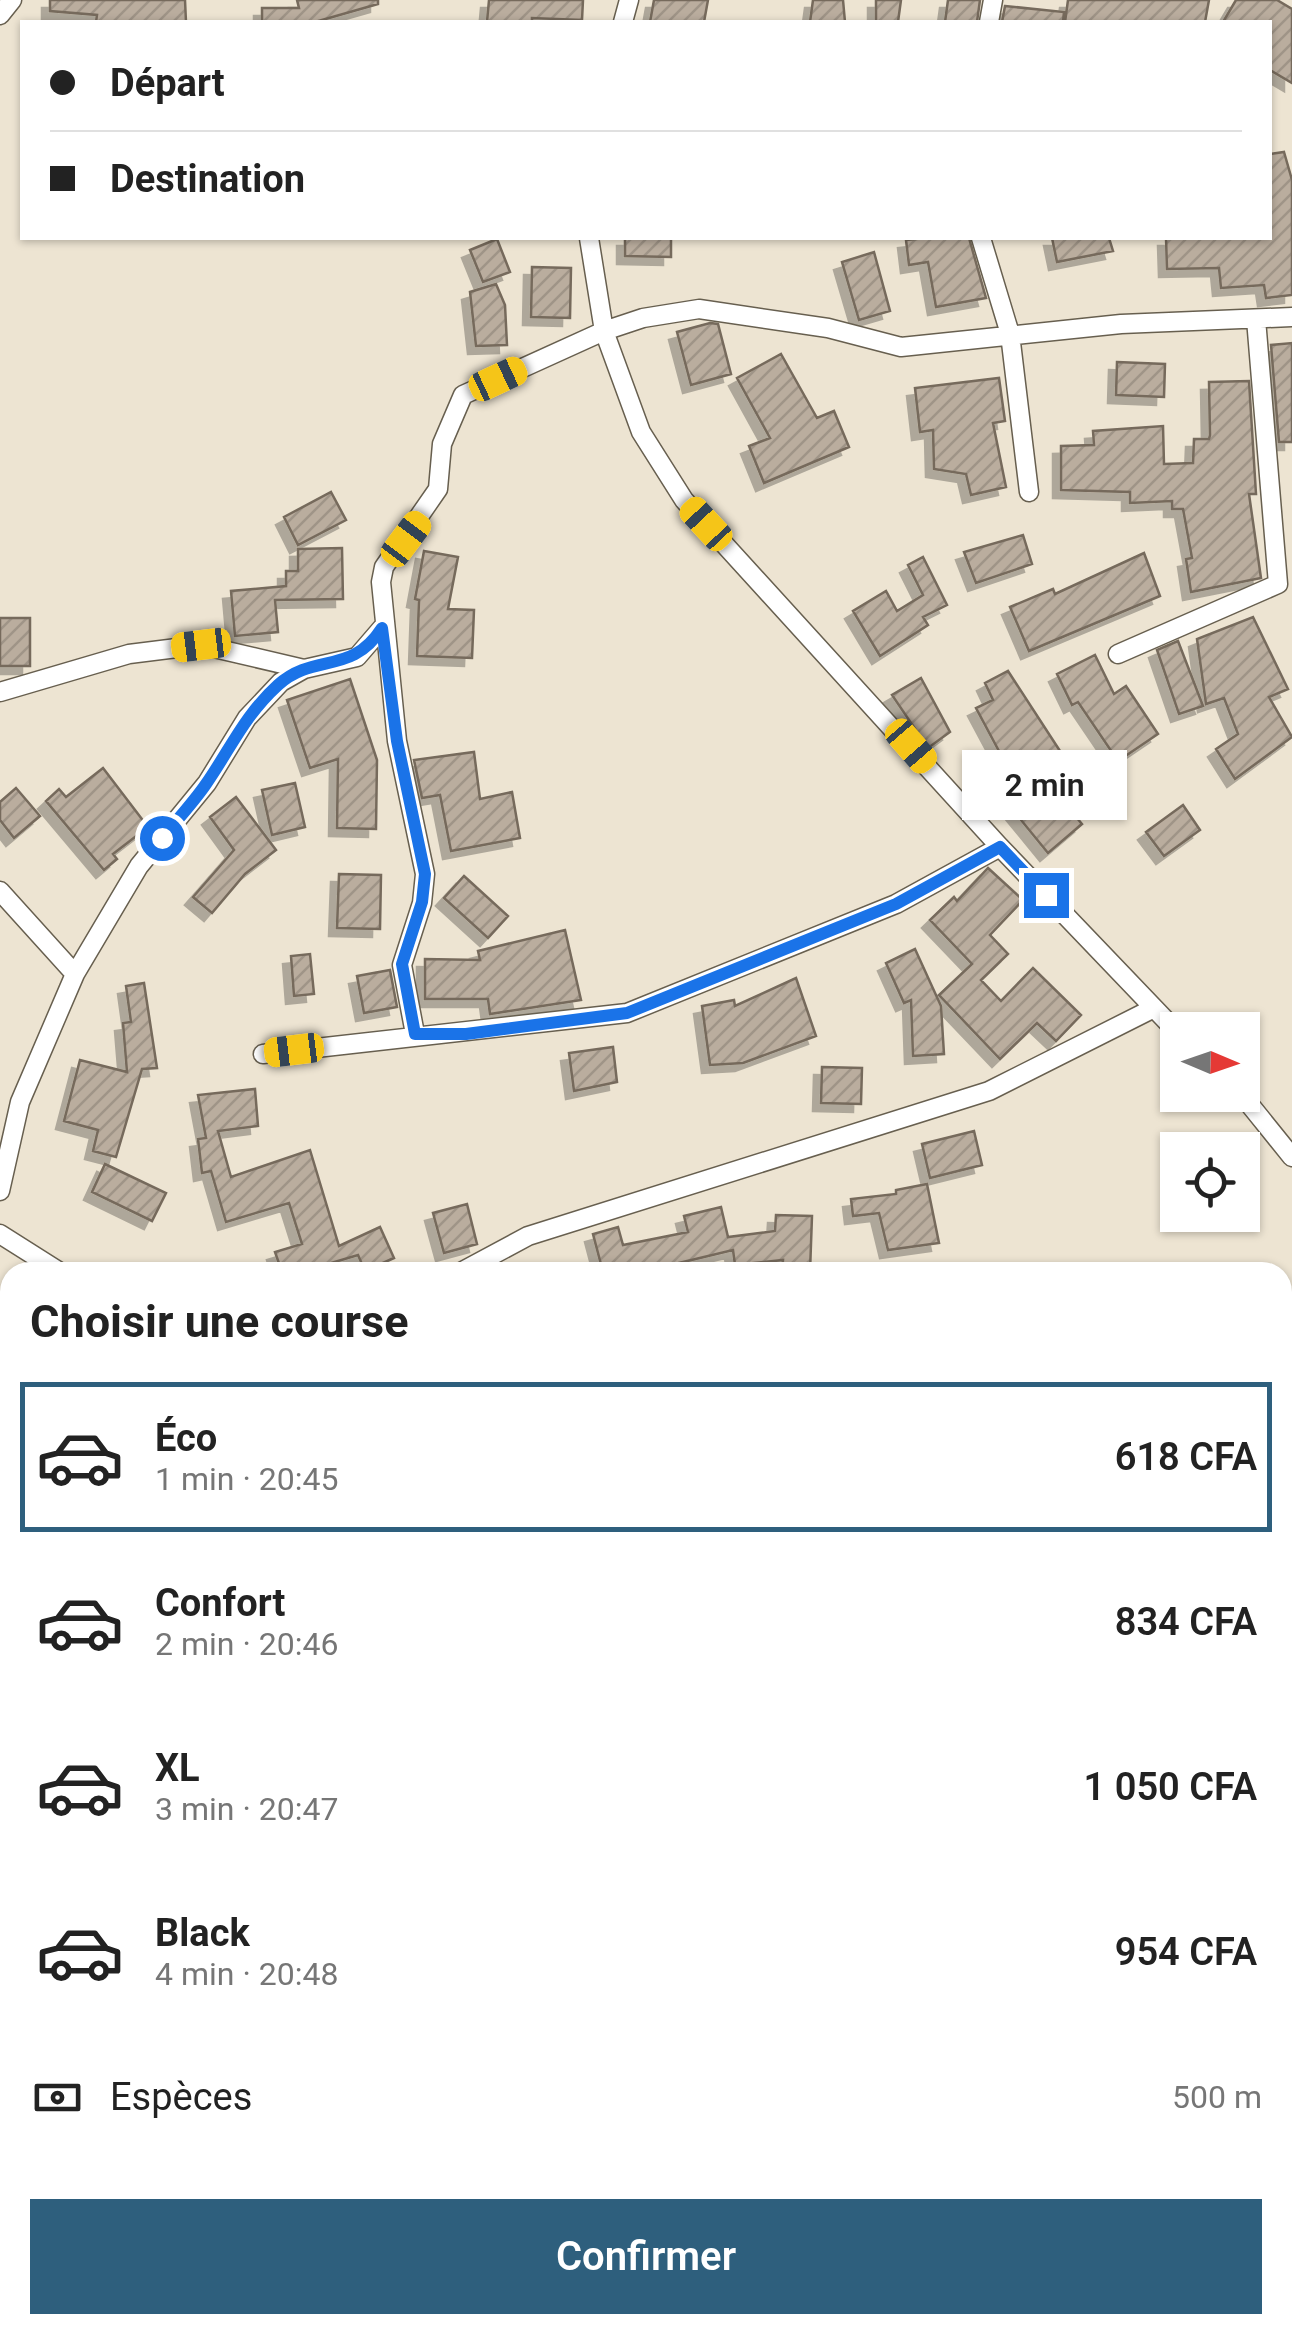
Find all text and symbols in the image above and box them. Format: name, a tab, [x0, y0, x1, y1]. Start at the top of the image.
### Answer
text: Départ	[110, 61, 225, 105]
text: Destination	[110, 157, 305, 201]
car	[464, 353, 532, 405]
car	[675, 492, 737, 556]
car	[376, 506, 436, 572]
car	[169, 626, 233, 664]
car	[880, 714, 942, 778]
callout: 2 min	[964, 750, 1128, 820]
text: 2 min	[1004, 766, 1085, 804]
route start	[140, 816, 185, 861]
route end	[1024, 873, 1069, 918]
north arrow	[1160, 1012, 1260, 1112]
map controls	[1160, 1012, 1260, 1232]
car	[262, 1031, 326, 1069]
button: locate	[1160, 1132, 1260, 1232]
text: Choisir une course	[30, 1295, 409, 1348]
icon: car	[35, 1412, 125, 1502]
text: Éco	[155, 1416, 217, 1460]
text: 618 CFA	[1115, 1435, 1257, 1479]
text: 1 min · 20:45	[155, 1460, 338, 1498]
icon: car	[35, 1577, 125, 1667]
text: Confort	[155, 1581, 285, 1625]
text: 834 CFA	[1115, 1600, 1257, 1644]
text: 2 min · 20:46	[155, 1625, 338, 1663]
icon: car	[35, 1742, 125, 1832]
text: XL	[155, 1746, 200, 1790]
text: 1 050 CFA	[1084, 1765, 1257, 1809]
text: 3 min · 20:47	[155, 1790, 338, 1828]
icon: car	[35, 1907, 125, 1997]
text: Black	[155, 1911, 250, 1955]
text: 954 CFA	[1115, 1930, 1257, 1974]
text: 4 min · 20:48	[155, 1955, 338, 1993]
icon: cash	[30, 2070, 85, 2125]
text: Espèces	[110, 2075, 252, 2119]
text: 500 m	[1172, 2078, 1262, 2116]
button: Confirmer	[30, 2199, 1262, 2314]

